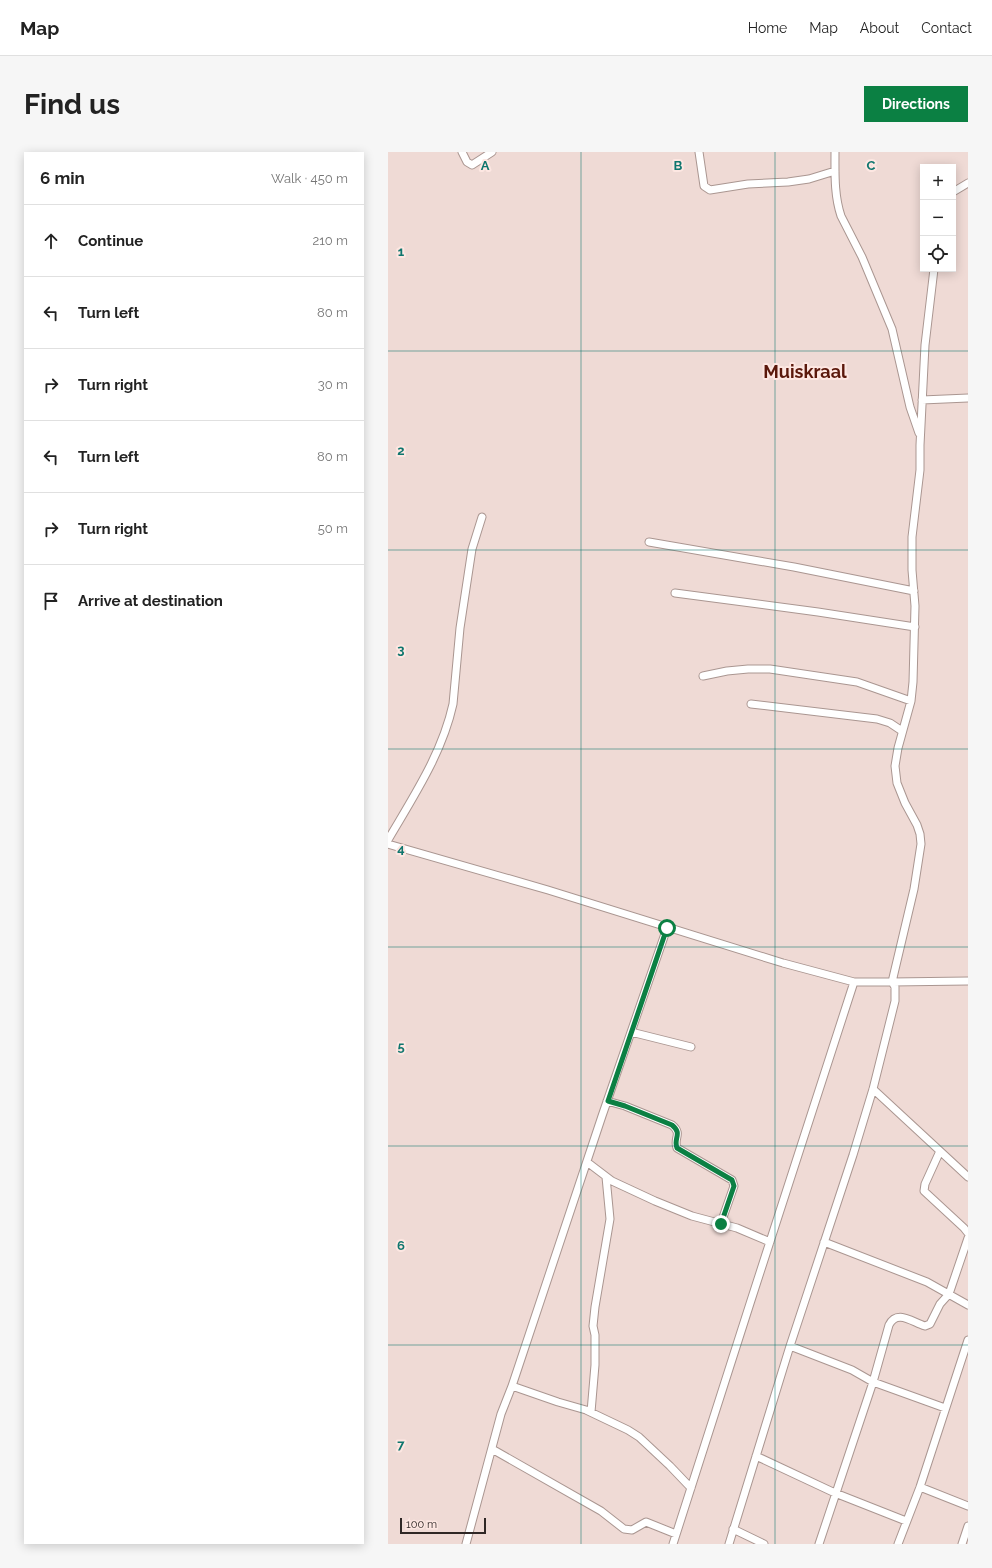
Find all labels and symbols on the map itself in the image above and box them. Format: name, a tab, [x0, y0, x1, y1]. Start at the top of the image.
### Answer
text: A	[481, 158, 490, 173]
text: B	[674, 158, 683, 173]
text: C	[867, 158, 876, 173]
text: 1	[398, 244, 405, 259]
district label: Muiskraal	[763, 361, 847, 382]
text: 2	[397, 443, 405, 458]
text: 3	[397, 642, 405, 657]
text: 4	[397, 841, 405, 856]
route start	[658, 919, 676, 937]
text: 5	[397, 1039, 405, 1054]
route end	[712, 1215, 730, 1233]
text: 6	[397, 1238, 405, 1253]
text: 7	[397, 1437, 405, 1452]
scale bar	[400, 1516, 486, 1535]

